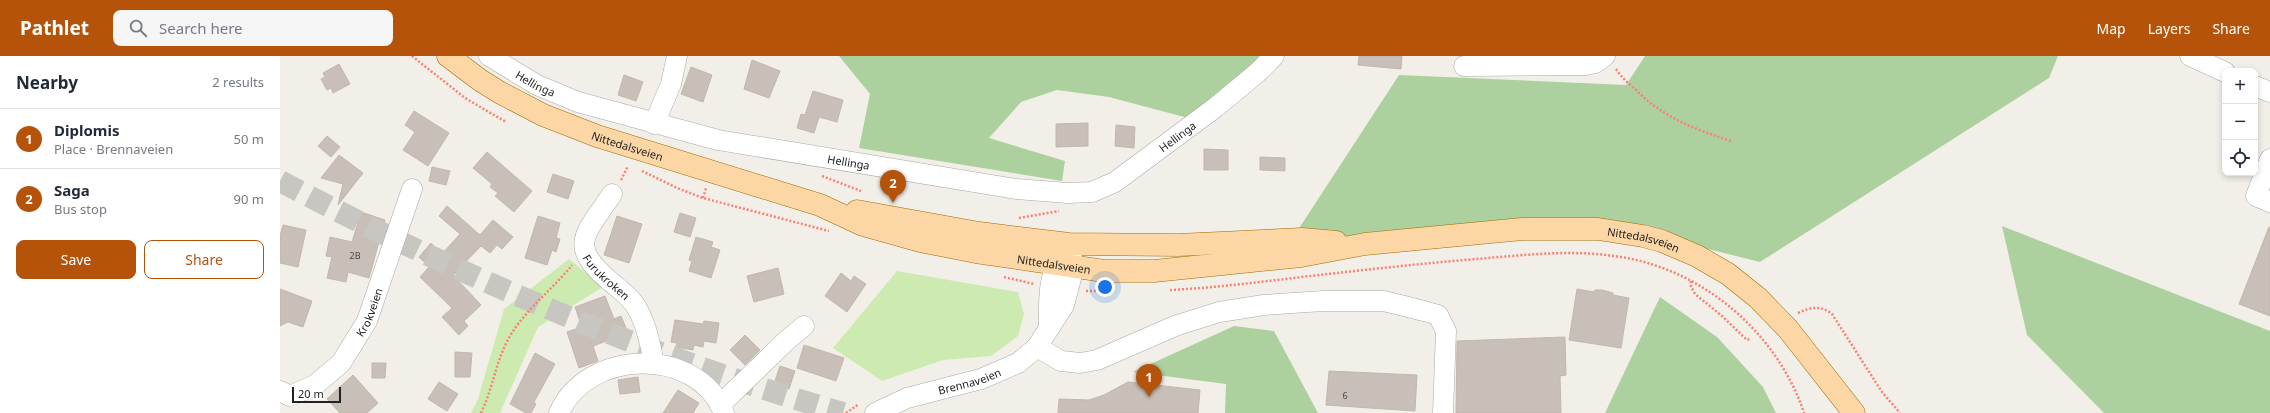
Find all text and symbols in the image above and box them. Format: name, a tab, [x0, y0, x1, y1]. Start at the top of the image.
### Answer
search box	[113, 10, 393, 46]
text: Pathlet	[20, 15, 89, 41]
icon: search	[127, 17, 149, 39]
text: Search here	[159, 18, 243, 38]
text: Map	[2097, 19, 2126, 38]
text: Layers	[2148, 19, 2190, 38]
text: Share	[2212, 19, 2250, 38]
street label: Hellinga	[513, 66, 558, 99]
map controls	[2222, 68, 2258, 176]
button: +	[2222, 68, 2258, 104]
text: Nearby	[16, 71, 78, 94]
text: 2 results	[212, 73, 264, 91]
button: −	[2222, 104, 2258, 140]
street label: Hellinga	[1155, 117, 1199, 155]
text: Diplomis	[54, 120, 119, 140]
street label: Nittedalsveien	[589, 127, 665, 164]
text: 1	[25, 130, 33, 148]
text: 50 m	[234, 130, 264, 148]
text: Place · Brennaveien	[54, 140, 173, 158]
button: locate	[2222, 140, 2258, 176]
street label: Hellinga	[826, 151, 871, 172]
pin: 2	[880, 170, 906, 203]
text: Saga	[54, 180, 90, 200]
text: 2	[25, 190, 33, 208]
text: 90 m	[234, 190, 264, 208]
text: Bus stop	[54, 200, 107, 218]
street label: Nittedalsveien	[1606, 223, 1682, 255]
button: Save	[16, 240, 136, 279]
button: Share	[144, 240, 264, 279]
house number: 2B	[350, 249, 361, 262]
street label: Furukroken	[580, 251, 634, 303]
street label: Nittedalsveien	[1016, 251, 1092, 276]
your location	[1095, 277, 1115, 297]
street label: Krokveien	[352, 286, 385, 339]
street label: Brennaveien	[936, 364, 1003, 397]
pin: 1	[1136, 364, 1162, 397]
scale bar	[292, 385, 341, 404]
text: 20 m	[298, 386, 324, 401]
house number: 6	[1342, 389, 1348, 402]

